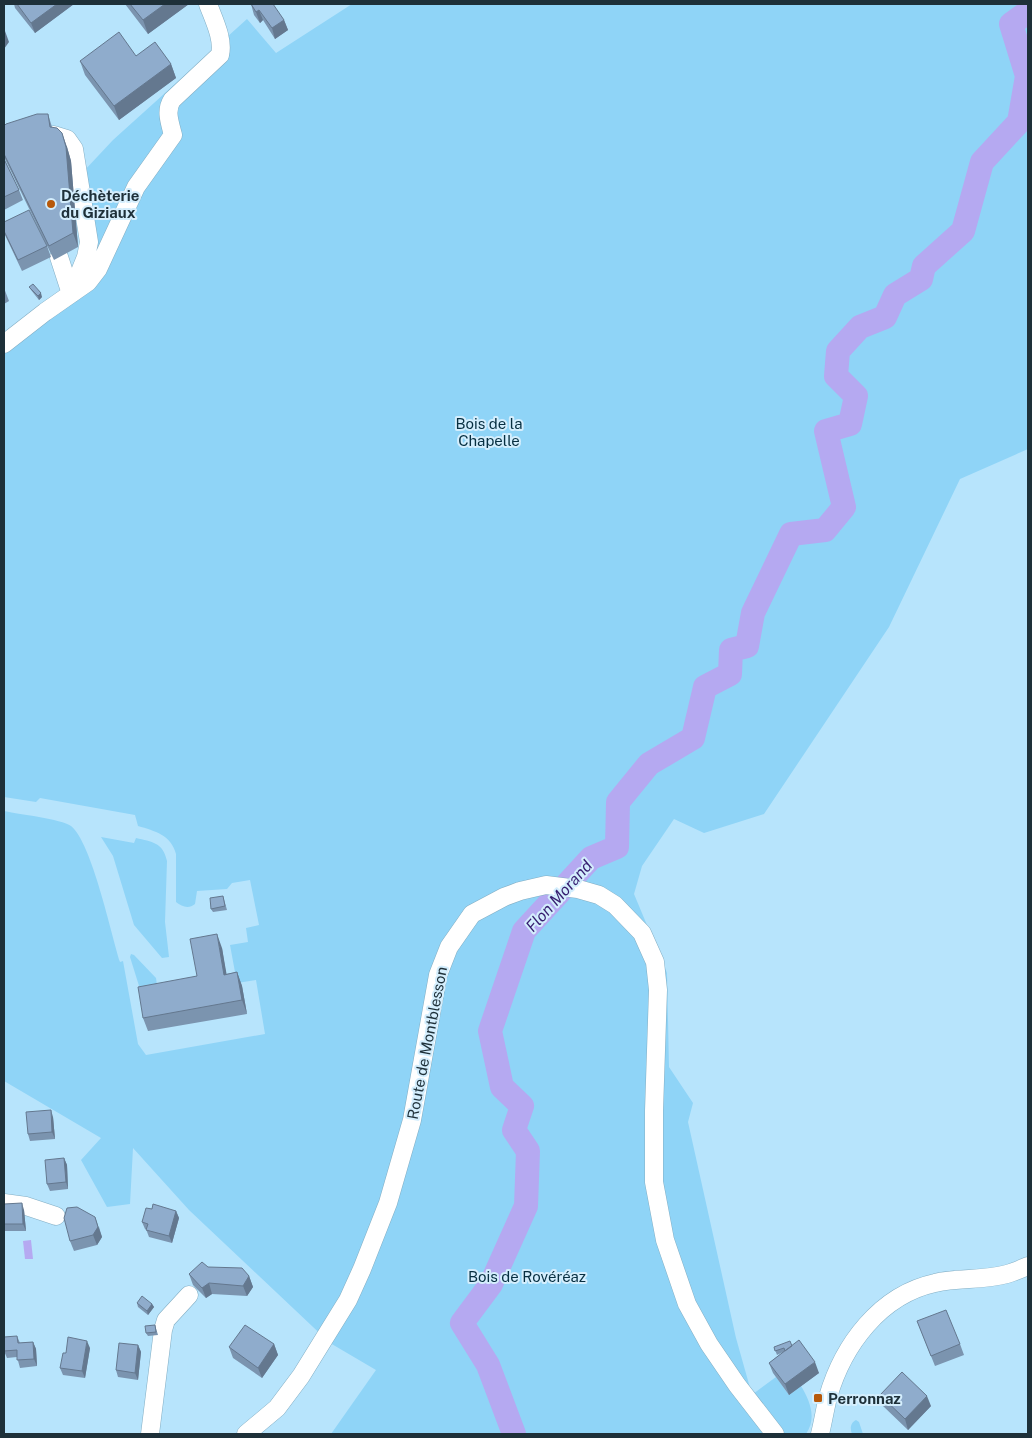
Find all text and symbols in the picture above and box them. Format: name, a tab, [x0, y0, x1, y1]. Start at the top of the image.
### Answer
place label: Déchèterie du Giziaux	[61, 187, 139, 221]
marker: Déchèterie du Giziaux	[45, 198, 57, 210]
park label: Bois de la Chapelle	[455, 415, 523, 449]
water label: Flon Morand	[522, 856, 597, 936]
street label: Route de Montblesson	[404, 965, 450, 1121]
park label: Bois de Rovéréaz	[468, 1268, 586, 1285]
place label: Perronnaz	[828, 1390, 901, 1407]
marker: Perronnaz	[812, 1392, 824, 1404]

